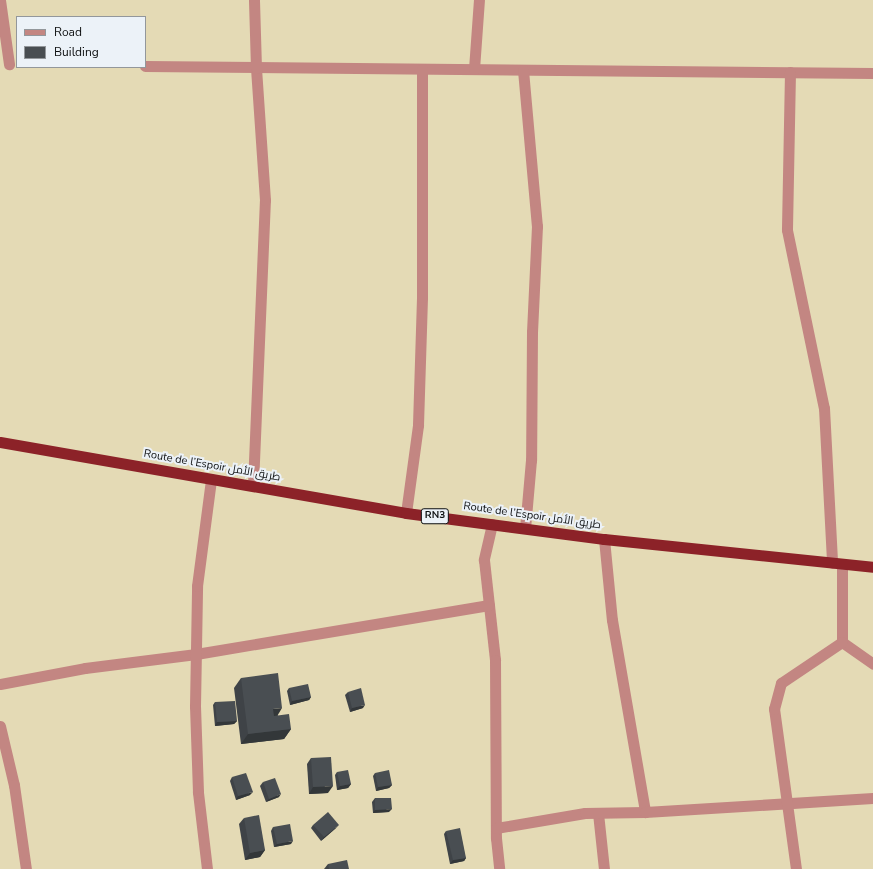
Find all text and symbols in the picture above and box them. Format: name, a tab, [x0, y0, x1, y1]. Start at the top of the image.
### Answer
legend	[16, 16, 146, 68]
text: Road	[54, 24, 82, 40]
text: Building	[54, 44, 99, 60]
street label: Route de l’Espoir طريق الأمل	[143, 447, 281, 485]
street label: Route de l’Espoir طريق الأمل	[462, 500, 602, 532]
road number: RN3	[420, 508, 450, 524]

